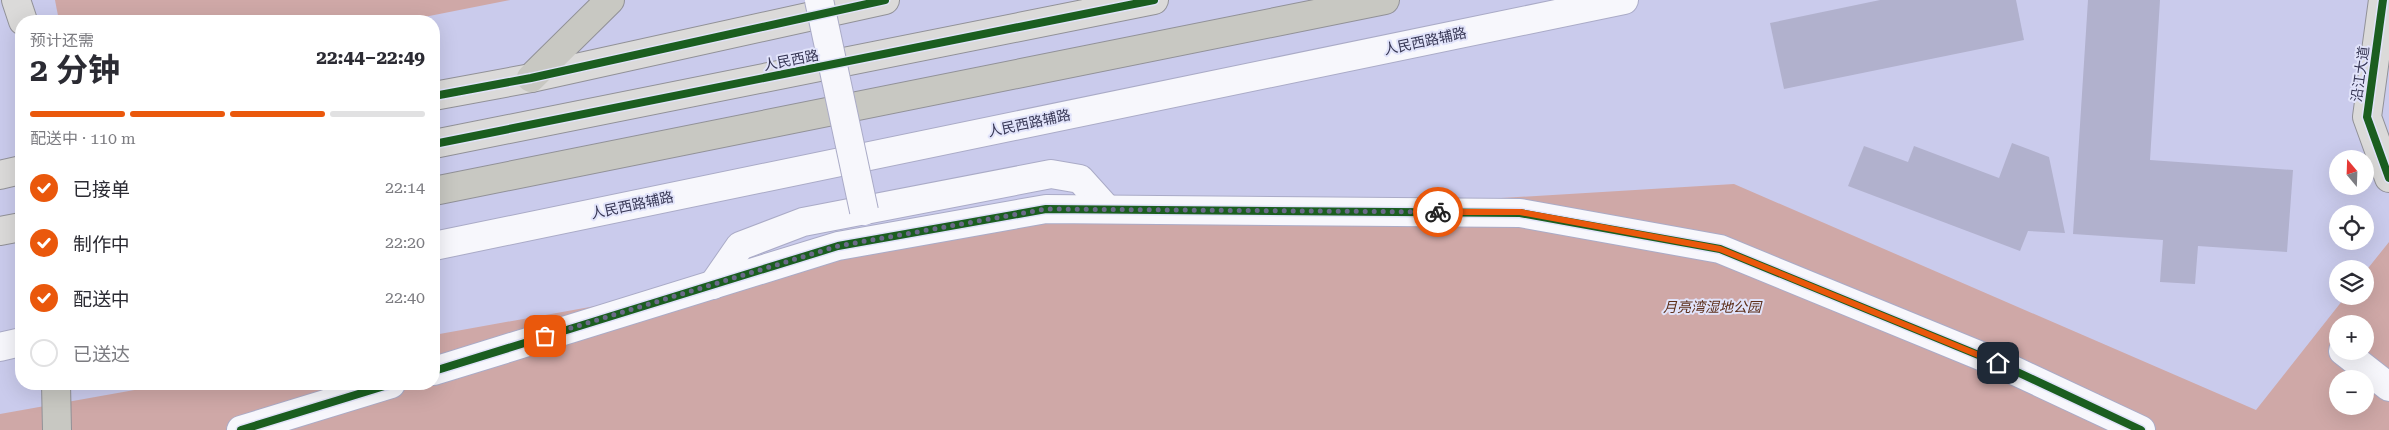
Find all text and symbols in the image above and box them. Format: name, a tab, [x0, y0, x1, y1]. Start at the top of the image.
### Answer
street label: 人民西路辅路	[1382, 24, 1468, 58]
text: 预计还需	[30, 31, 94, 50]
street label: 沿江大道	[2348, 45, 2372, 103]
text: 22:44–22:49	[316, 46, 425, 69]
street label: 人民西路	[762, 47, 820, 73]
text: 2 分钟	[30, 51, 120, 89]
street label: 人民西路辅路	[986, 106, 1072, 140]
text: 配送中 · 110 m	[30, 129, 136, 148]
north arrow	[2329, 150, 2374, 195]
map controls	[2329, 150, 2374, 415]
icon: check	[30, 174, 58, 202]
text: 已接单	[73, 178, 130, 201]
text: 22:14	[385, 178, 425, 197]
courier	[1413, 187, 1463, 237]
street label: 人民西路辅路	[589, 188, 675, 222]
icon: bike	[1424, 198, 1452, 226]
button: locate	[2329, 205, 2374, 250]
icon: check	[30, 229, 58, 257]
text: 制作中	[73, 233, 130, 256]
text: 22:20	[385, 233, 425, 252]
button: layers	[2329, 260, 2374, 305]
icon: check	[30, 284, 58, 312]
text: 配送中	[73, 288, 130, 311]
text: 22:40	[385, 288, 425, 307]
park label: 月亮湾湿地公园	[1663, 299, 1763, 315]
pin	[524, 315, 566, 357]
button: +	[2329, 315, 2374, 360]
icon: bag	[531, 322, 559, 350]
pin	[1977, 342, 2019, 384]
text: 已送达	[73, 343, 130, 366]
icon: home	[1984, 349, 2012, 377]
button: −	[2329, 370, 2374, 415]

